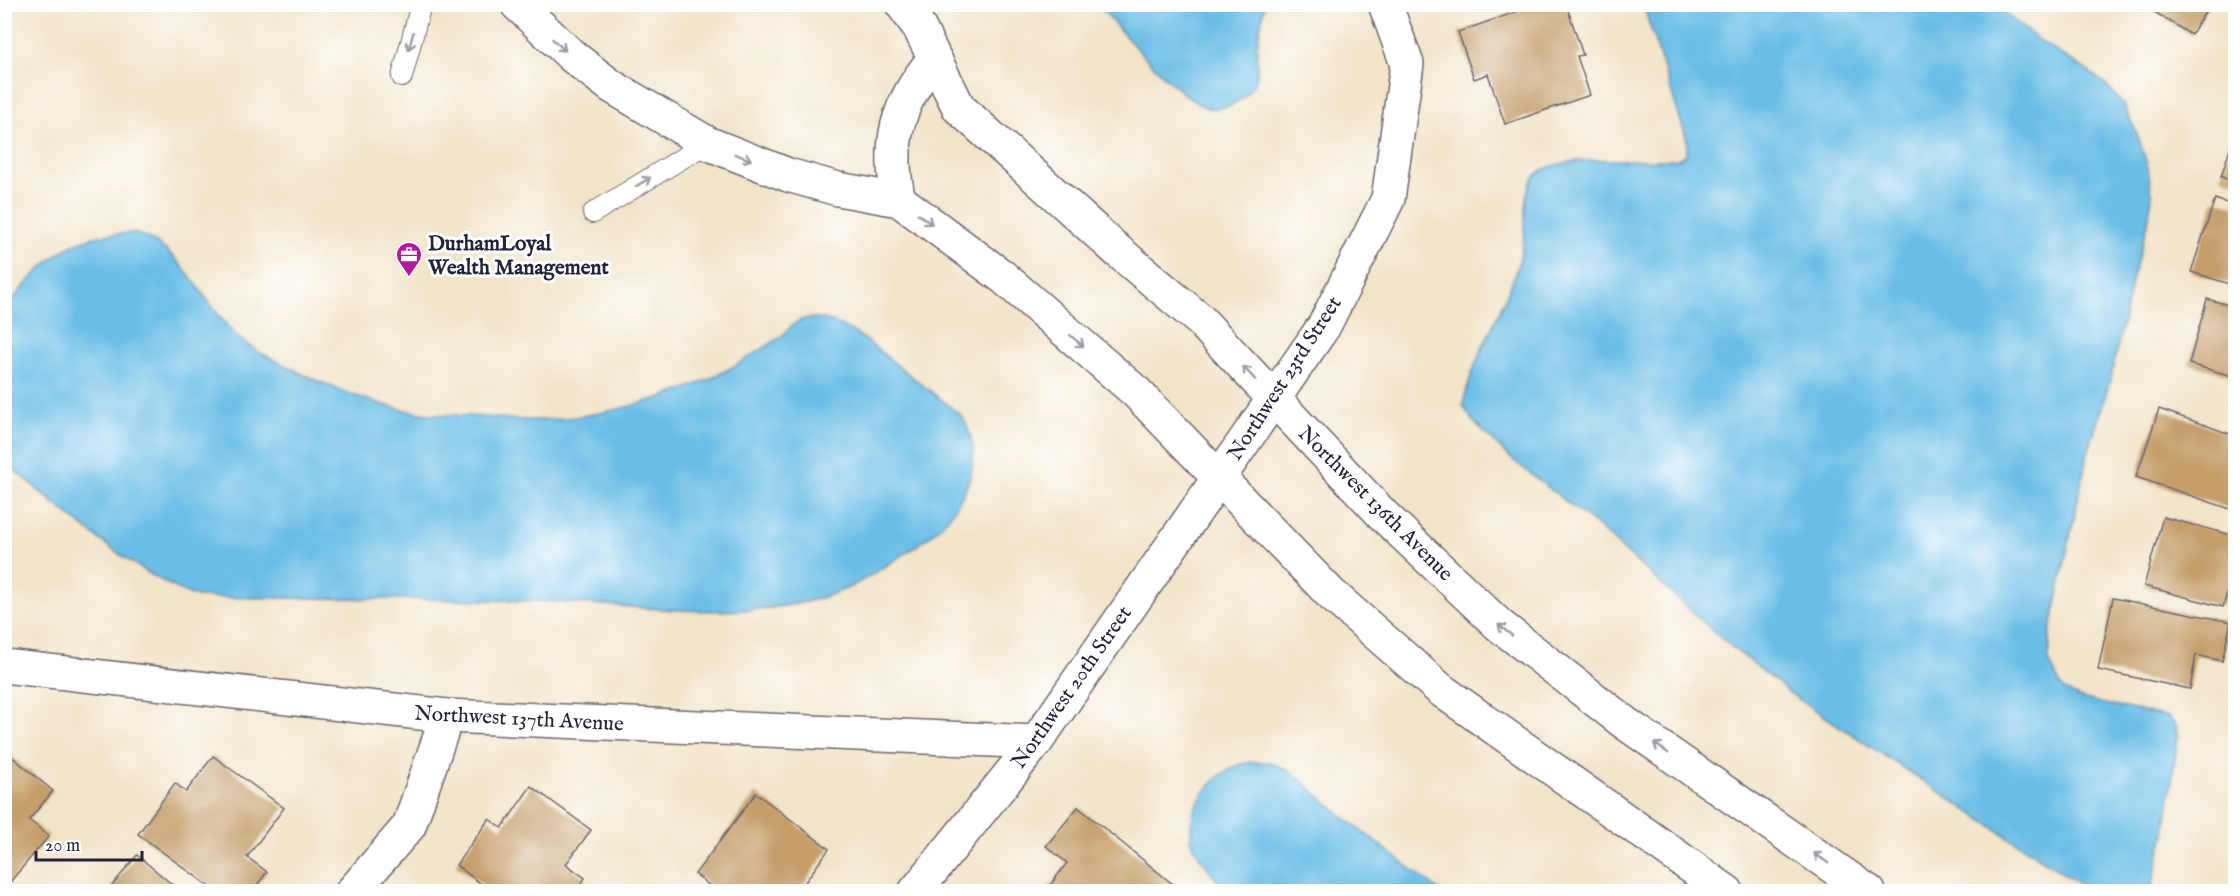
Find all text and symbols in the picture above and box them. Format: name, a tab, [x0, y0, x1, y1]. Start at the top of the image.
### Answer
one-way arrow	[405, 31, 417, 50]
one-way arrow	[552, 38, 567, 52]
one-way arrow	[733, 152, 751, 163]
one-way arrow	[634, 176, 651, 188]
one-way arrow	[917, 213, 933, 225]
place label: DurhamLoyal Wealth Management	[427, 231, 609, 282]
office icon: DurhamLoyal Wealth Management	[394, 240, 424, 278]
street label: Northwest 23rd Street	[1222, 292, 1348, 466]
one-way arrow	[1069, 334, 1084, 348]
one-way arrow	[1242, 366, 1256, 381]
street label: Northwest 136th Avenue	[1292, 421, 1459, 588]
street label: Northwest 20th Street	[1006, 601, 1138, 774]
one-way arrow	[1497, 623, 1513, 636]
street label: Northwest 137th Avenue	[413, 701, 625, 738]
one-way arrow	[1652, 741, 1669, 754]
scale bar	[36, 824, 142, 862]
text: 20 m	[45, 835, 80, 858]
one-way arrow	[1813, 852, 1830, 864]

